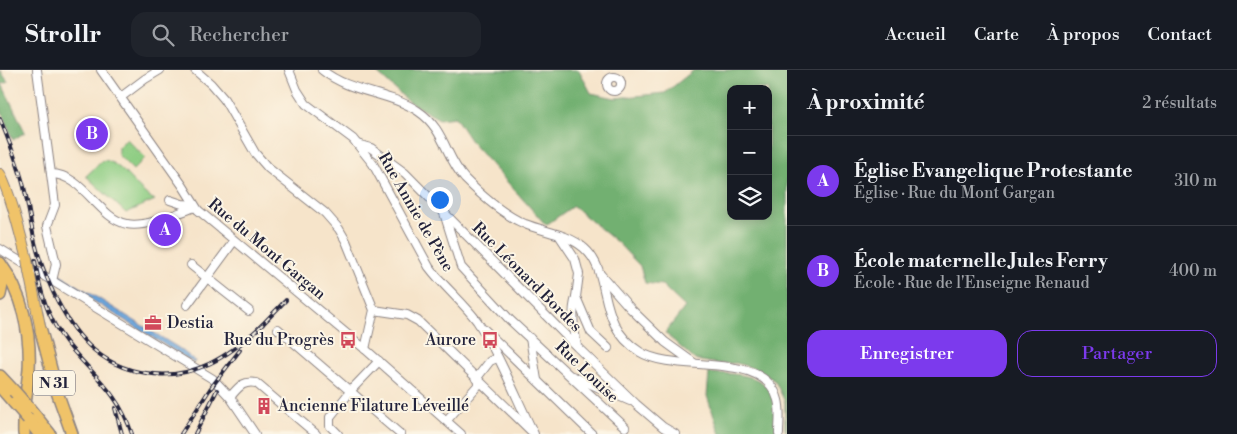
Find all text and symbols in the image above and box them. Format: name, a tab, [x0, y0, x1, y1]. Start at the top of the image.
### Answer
search box	[131, 12, 481, 57]
text: Strollr	[25, 20, 101, 50]
icon: search	[149, 21, 177, 49]
text: Rechercher	[189, 23, 289, 47]
text: Accueil	[885, 23, 946, 46]
text: Carte	[974, 23, 1019, 46]
text: À propos	[1047, 23, 1120, 46]
text: Contact	[1148, 23, 1212, 46]
map controls	[727, 85, 772, 220]
button: +	[727, 85, 772, 130]
text: À proximité	[807, 90, 924, 116]
text: 2 résultats	[1142, 93, 1217, 113]
pin: B	[76, 115, 108, 153]
button: −	[727, 130, 772, 175]
street label: Rue Annie de Pène	[374, 149, 458, 275]
text: Église Evangelique Protestante	[854, 159, 1132, 183]
text: A	[817, 171, 829, 191]
text: 310 m	[1174, 171, 1217, 191]
button: layers	[727, 175, 772, 220]
text: Église · Rue du Mont Gargan	[854, 183, 1055, 203]
your location	[427, 187, 453, 213]
street label: Rue du Mont Gargan	[204, 194, 330, 304]
pin: A	[149, 211, 181, 249]
street label: Rue Léonard Bordes	[468, 218, 586, 336]
text: École maternelle Jules Ferry	[854, 249, 1108, 273]
text: B	[817, 261, 829, 281]
text: 400 m	[1169, 261, 1217, 281]
text: École · Rue de l'Enseigne Renaud	[854, 273, 1090, 293]
office icon: Destia	[143, 313, 163, 333]
place label: Destia	[167, 313, 215, 333]
place label: Rue du Progrès	[224, 330, 334, 350]
bus stop icon: Rue du Progrès	[338, 330, 358, 350]
place label: Aurore	[424, 330, 476, 350]
bus stop icon: Aurore	[480, 330, 500, 350]
button: Enregistrer	[807, 330, 1007, 377]
button: Partager	[1017, 330, 1217, 377]
street label: Rue Louise	[551, 337, 623, 407]
road number: N 31	[33, 370, 75, 396]
building icon: Ancienne Filature Léveillé	[254, 396, 274, 416]
place label: Ancienne Filature Léveillé	[277, 396, 469, 416]

